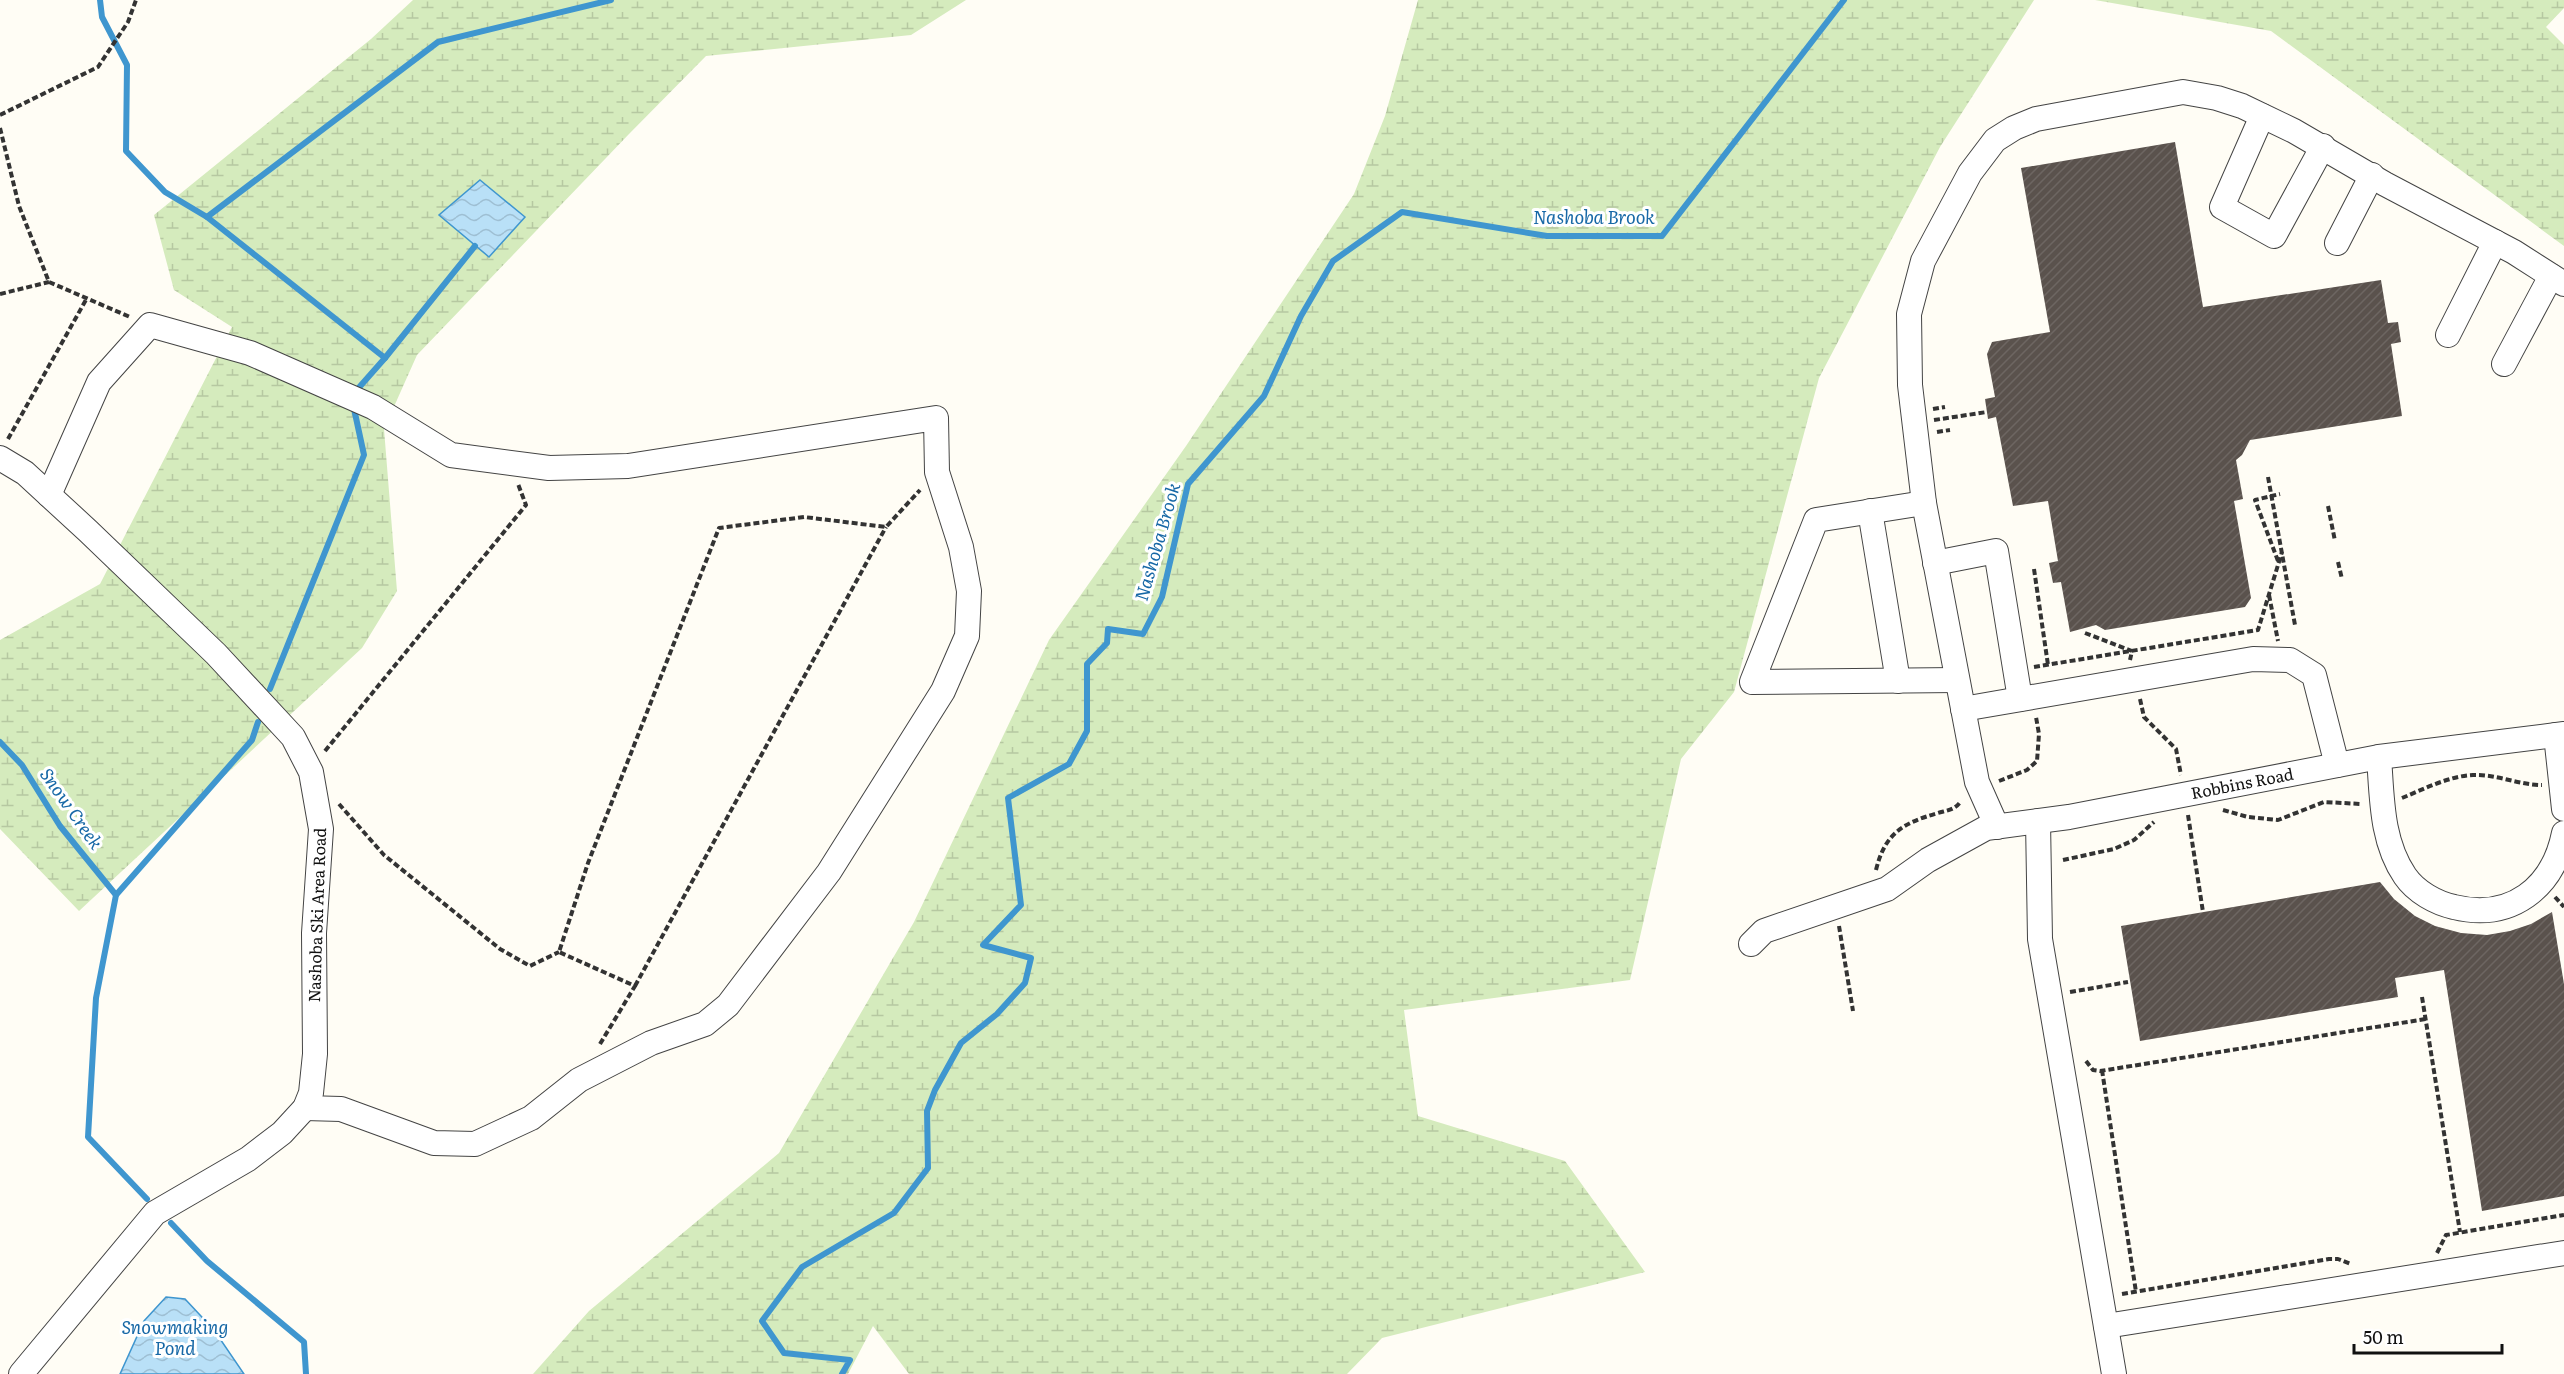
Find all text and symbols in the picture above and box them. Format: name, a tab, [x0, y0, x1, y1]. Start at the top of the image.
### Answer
water label: Nashoba Brook	[1533, 203, 1655, 230]
water label: Nashoba Brook	[1127, 479, 1186, 604]
street label: Robbins Road	[2189, 761, 2296, 804]
water label: Snow Creek	[34, 762, 110, 854]
street label: Nashoba Ski Area Road	[301, 827, 331, 1003]
water label: Snowmaking Pond	[122, 1313, 228, 1361]
scale bar	[2354, 1317, 2502, 1355]
text: 50 m	[2363, 1323, 2404, 1350]

